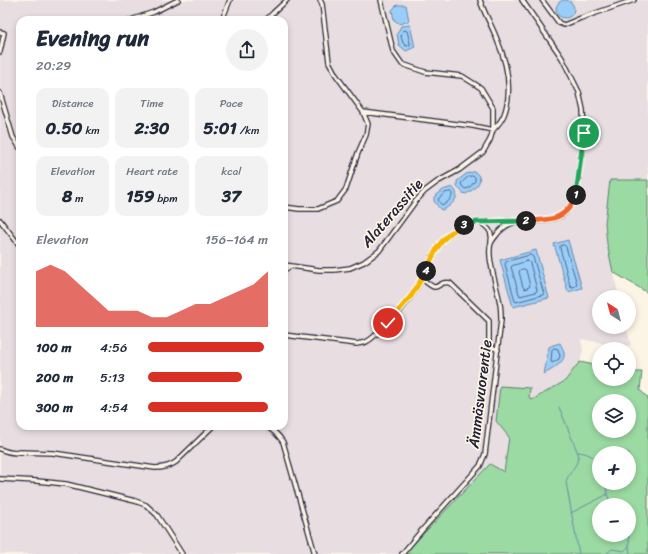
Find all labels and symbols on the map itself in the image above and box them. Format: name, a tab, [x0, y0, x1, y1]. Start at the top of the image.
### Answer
pin	[567, 116, 601, 150]
street label: Alaterassitie	[354, 172, 430, 254]
pin: 1	[566, 185, 586, 205]
pin: 2	[516, 211, 536, 231]
pin: 3	[454, 215, 474, 235]
pin: 4	[416, 261, 436, 281]
north arrow	[592, 290, 636, 334]
pin	[371, 306, 405, 340]
street label: Ämmäsvuorentie	[460, 338, 500, 451]

